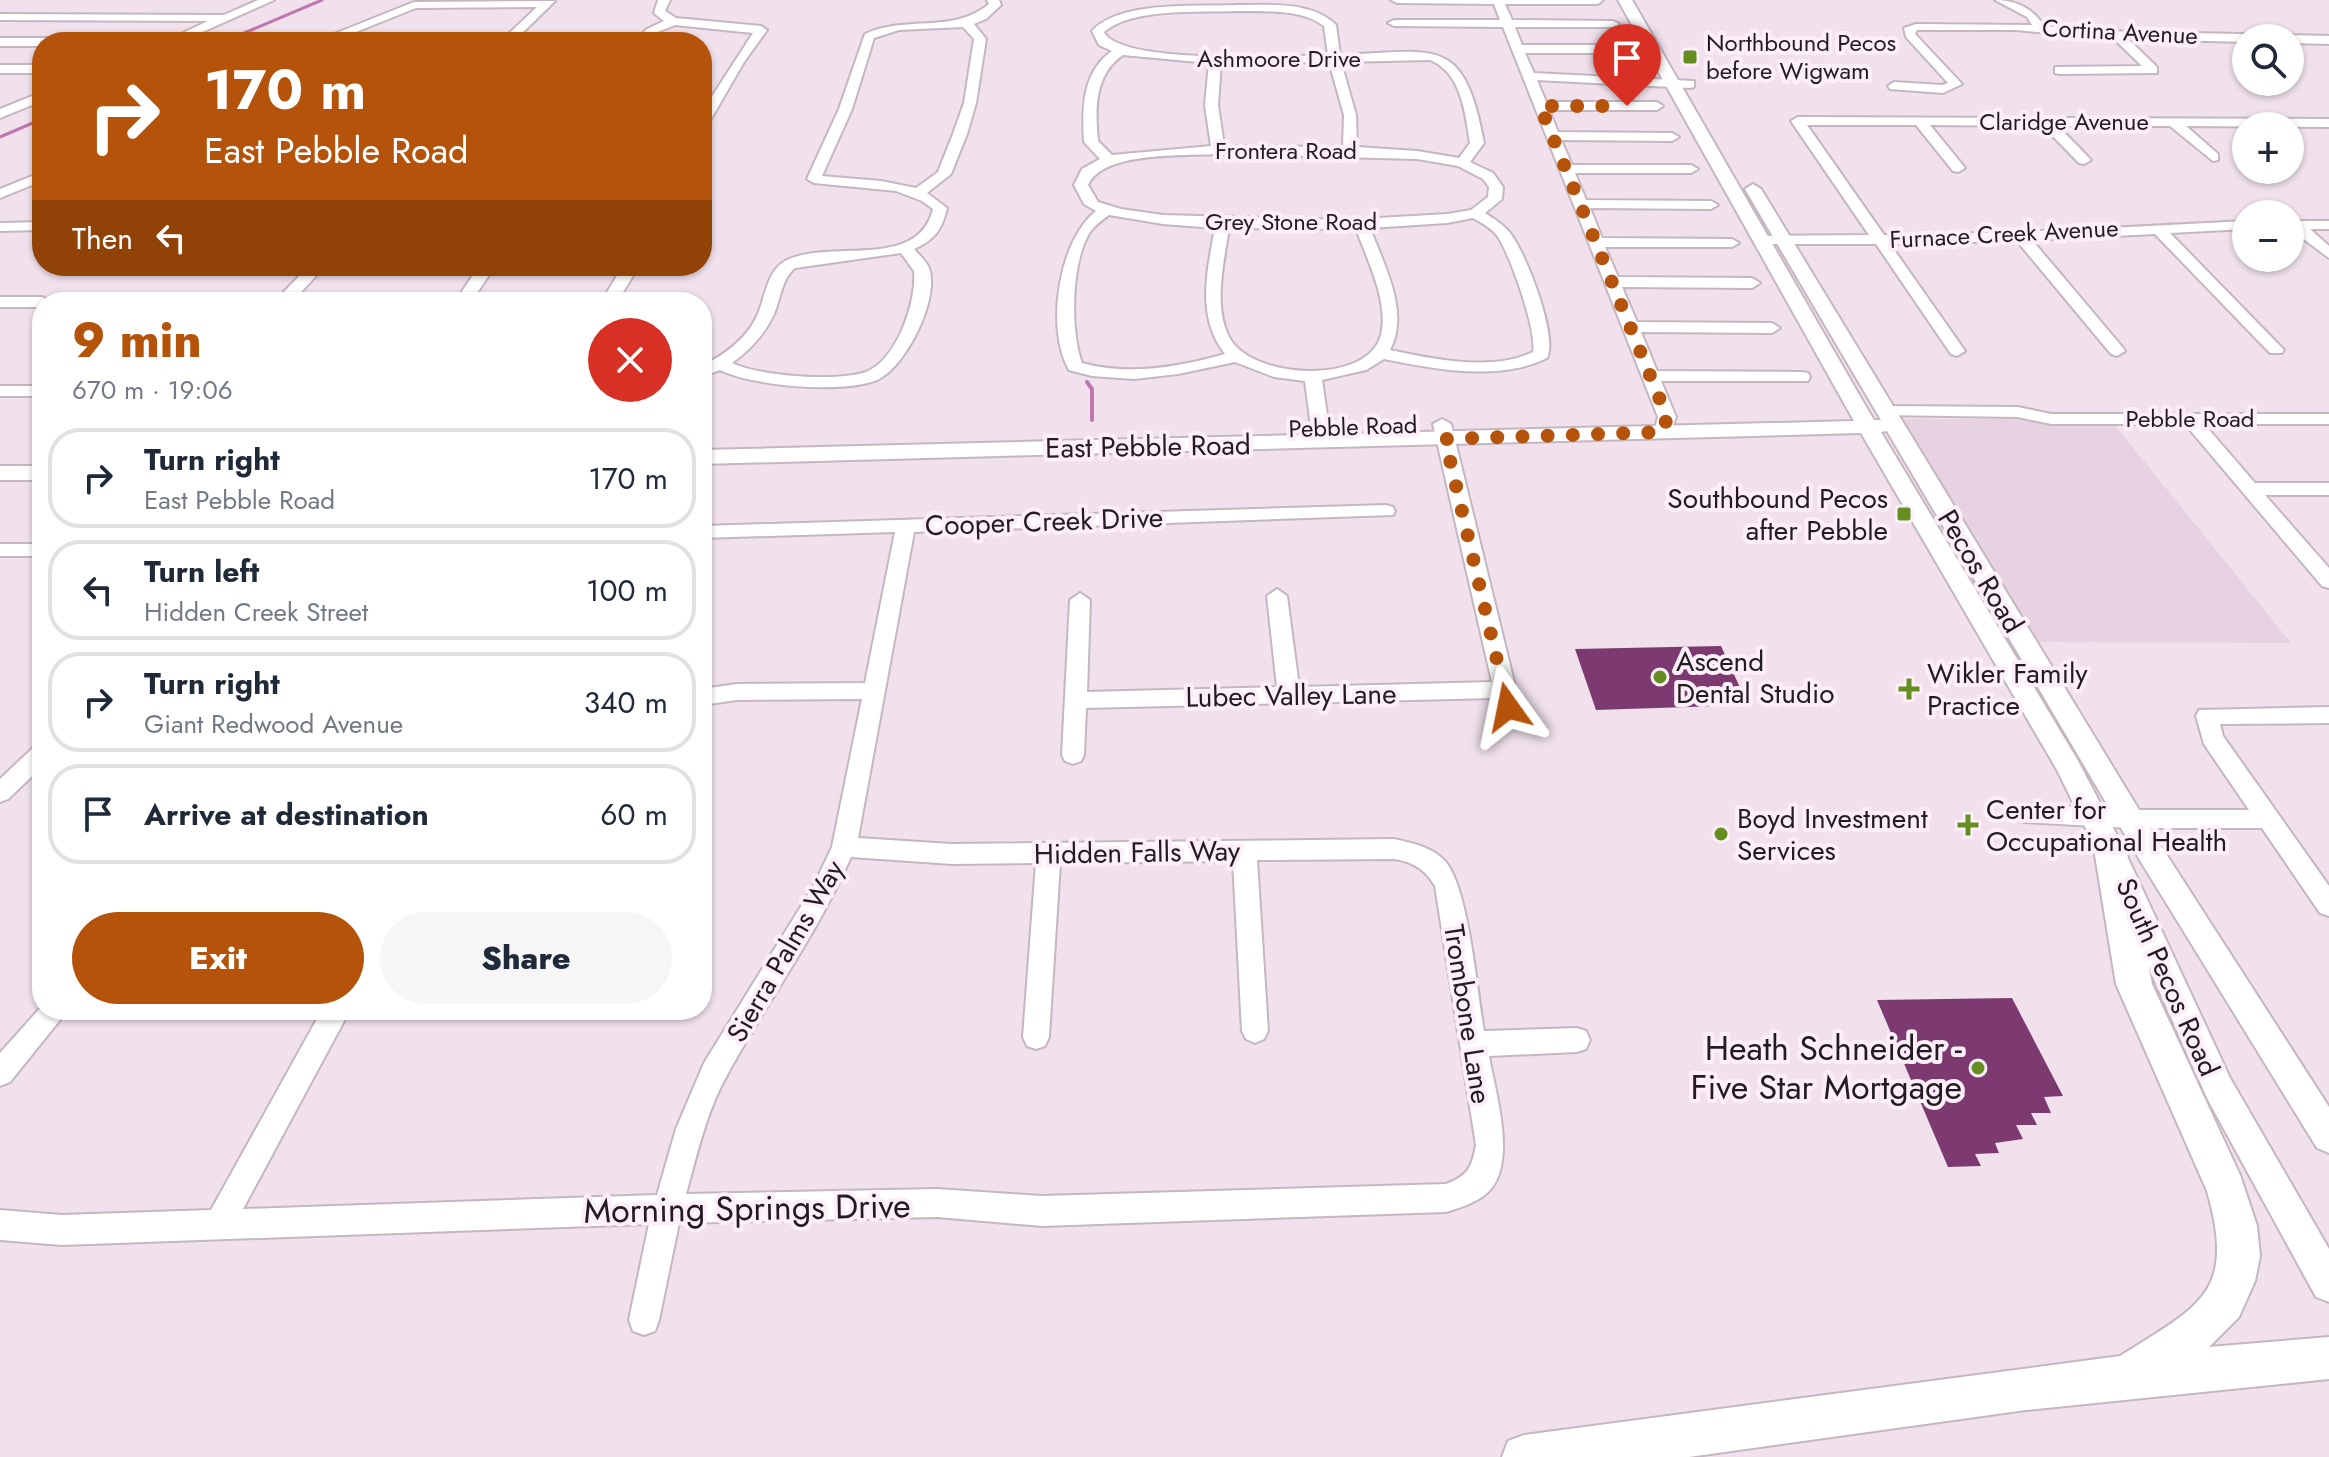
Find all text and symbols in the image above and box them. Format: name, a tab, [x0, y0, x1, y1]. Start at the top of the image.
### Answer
street label: Cortina Avenue	[2041, 10, 2199, 53]
pin	[1593, 24, 1661, 106]
map controls	[2232, 24, 2304, 272]
button: search	[2232, 24, 2304, 96]
place label: Northbound Pecos before Wigwam	[1706, 25, 1896, 88]
icon: arrive	[1605, 36, 1649, 80]
street label: Ashmoore Drive	[1197, 41, 1361, 76]
marker: Northbound Pecos before Wigwam	[1681, 48, 1699, 66]
text: 170 m	[204, 49, 366, 130]
icon: right	[72, 64, 176, 168]
street label: Claridge Avenue	[1979, 104, 2149, 139]
button: +	[2232, 112, 2304, 184]
text: East Pebble Road	[204, 124, 469, 176]
street label: Frontera Road	[1215, 133, 1357, 168]
button: −	[2232, 200, 2304, 272]
street label: Grey Stone Road	[1205, 204, 1377, 239]
street label: Furnace Creek Avenue	[1889, 210, 2119, 257]
icon: left	[149, 216, 193, 260]
text: Then	[72, 217, 133, 260]
text: 9 min	[72, 306, 202, 375]
button: close	[588, 318, 672, 402]
text: 670 m · 19:06	[72, 371, 233, 409]
street label: Pebble Road	[2126, 401, 2255, 436]
street label: Pebble Road	[1288, 407, 1418, 446]
street label: East Pebble Road	[1045, 424, 1251, 469]
text: Turn right	[144, 438, 280, 481]
icon: right	[76, 456, 120, 500]
text: 170 m	[588, 457, 668, 500]
place label: Southbound Pecos after Pebble	[1667, 478, 1888, 551]
text: East Pebble Road	[144, 481, 335, 519]
street label: Cooper Creek Drive	[924, 497, 1164, 546]
street label: Pecos Road	[1928, 502, 2034, 641]
marker: Southbound Pecos after Pebble	[1895, 505, 1913, 523]
text: Turn left	[144, 550, 259, 593]
icon: left	[76, 568, 120, 612]
text: 100 m	[586, 569, 668, 612]
text: Hidden Creek Street	[144, 593, 368, 631]
place label: Ascend Dental Studio	[1676, 641, 1834, 714]
place label: Wikler Family Practice	[1927, 653, 2088, 726]
text: Turn right	[144, 662, 280, 705]
position arrow	[1466, 665, 1550, 749]
marker: Ascend Dental Studio	[1651, 668, 1669, 686]
street label: Lubec Valley Lane	[1185, 673, 1397, 718]
marker: Wikler Family Practice	[1898, 678, 1920, 700]
icon: right	[76, 680, 120, 724]
text: 340 m	[584, 681, 668, 724]
text: Giant Redwood Avenue	[144, 705, 403, 743]
place label: Center for Occupational Health	[1986, 789, 2227, 862]
icon: arrive	[76, 792, 120, 836]
text: Arrive at destination	[144, 793, 429, 836]
text: 60 m	[600, 793, 668, 836]
place label: Boyd Investment Services	[1737, 798, 1928, 871]
marker: Center for Occupational Health	[1957, 814, 1979, 836]
marker: Boyd Investment Services	[1712, 825, 1730, 843]
street label: Hidden Falls Way	[1033, 830, 1241, 875]
street label: Sierra Palms Way	[717, 852, 855, 1050]
street label: South Pecos Road	[2106, 872, 2230, 1083]
button: Exit	[72, 912, 364, 1004]
button: Share	[380, 912, 672, 1004]
street label: Trombone Lane	[1433, 921, 1502, 1107]
place label: Heath Schneider - Five Star Mortgage	[1690, 1024, 1962, 1112]
marker: Heath Schneider - Five Star Mortgage	[1969, 1059, 1987, 1077]
street label: Morning Springs Drive	[583, 1181, 911, 1236]

